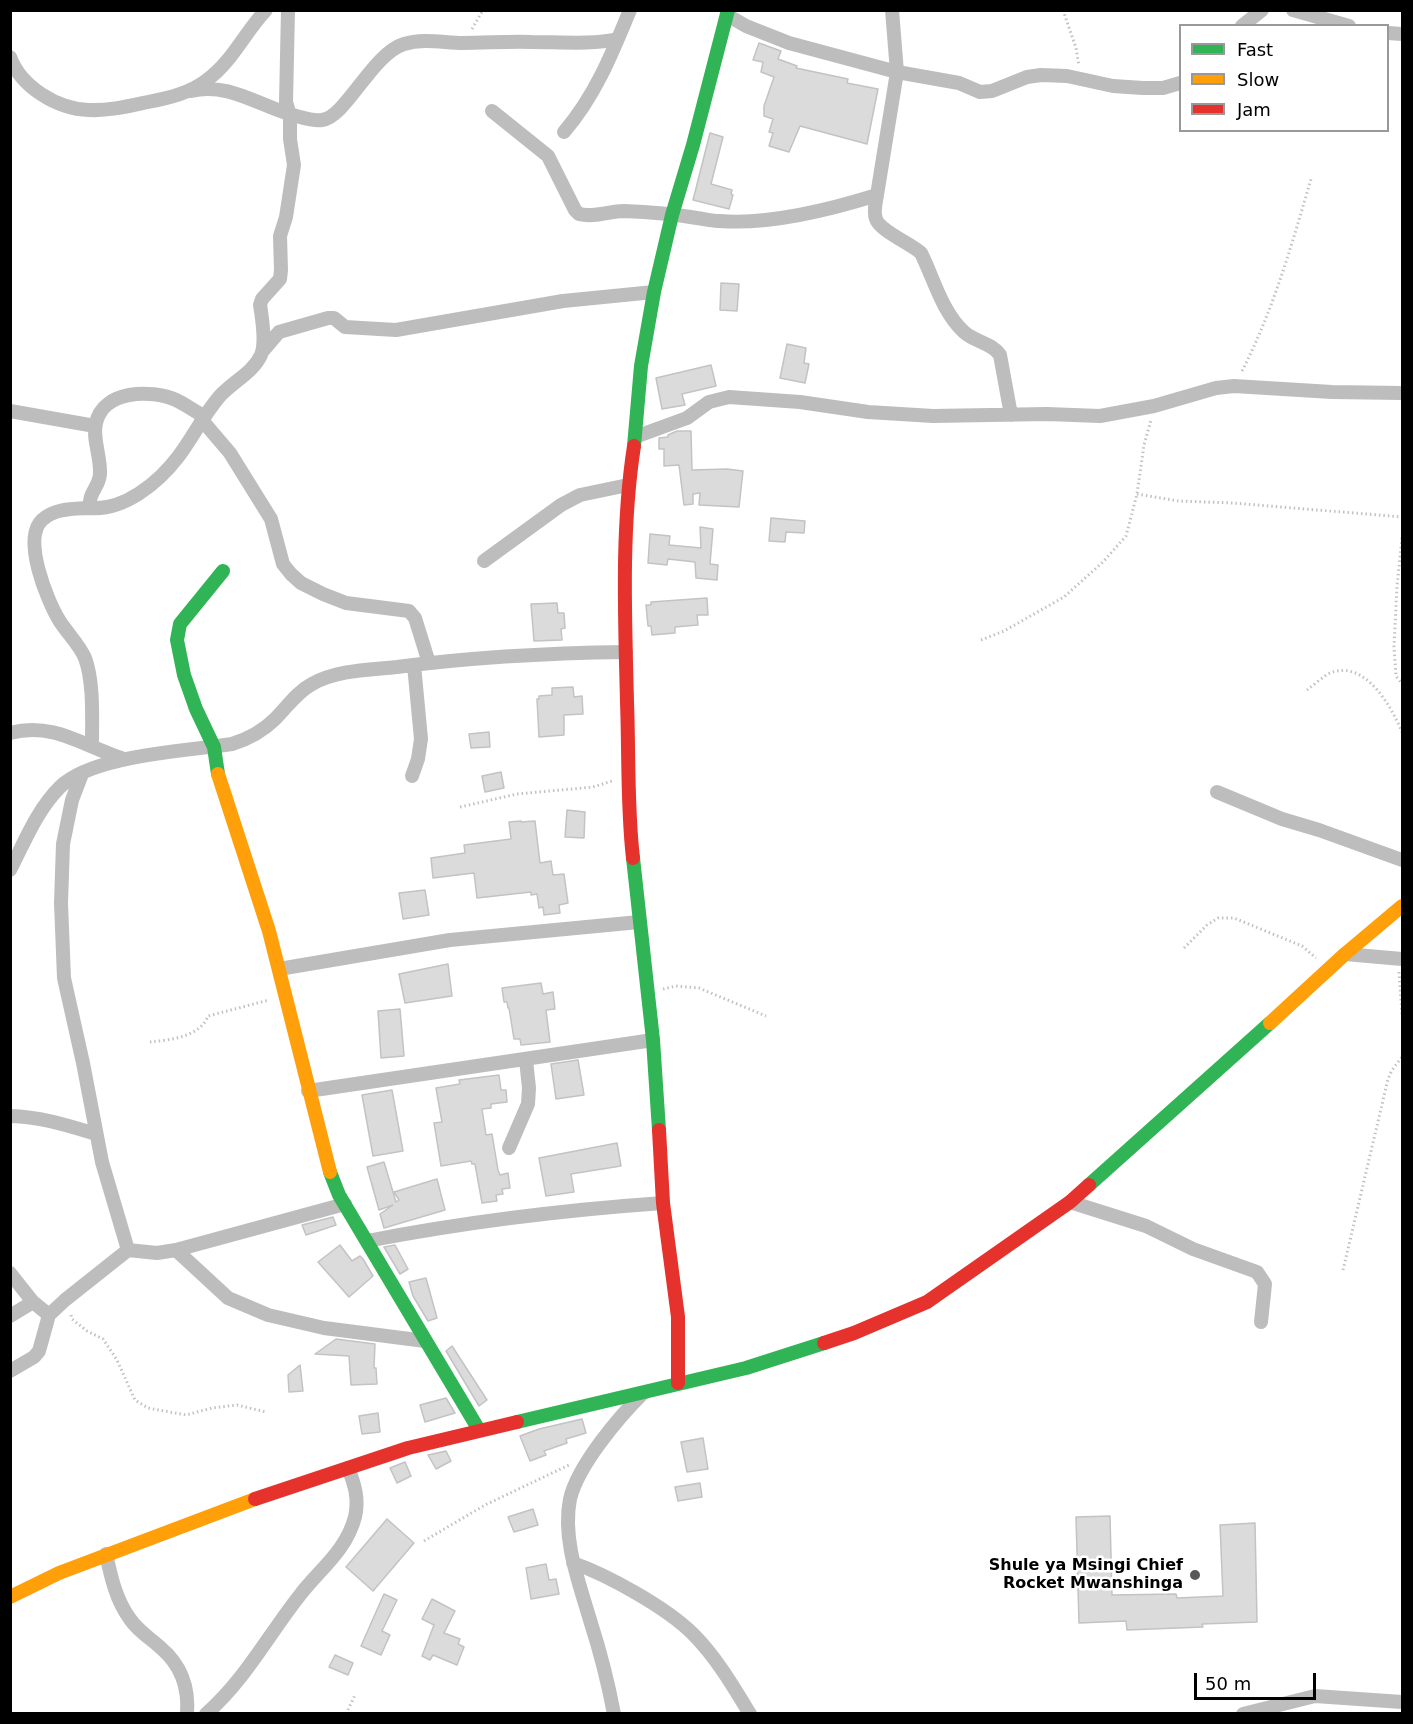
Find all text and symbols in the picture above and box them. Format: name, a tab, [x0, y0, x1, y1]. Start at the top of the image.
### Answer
legend	[1179, 24, 1389, 132]
text: Fast	[1237, 39, 1273, 60]
text: Slow	[1237, 69, 1279, 90]
text: Jam	[1237, 99, 1271, 120]
place label: Shule ya Msingi Chief Rocket Mwanshinga	[989, 1556, 1183, 1594]
marker: Shule ya Msingi Chief Rocket Mwanshinga	[1188, 1568, 1202, 1582]
scale bar	[1197, 1661, 1318, 1699]
text: 50 m	[1205, 1673, 1251, 1694]

